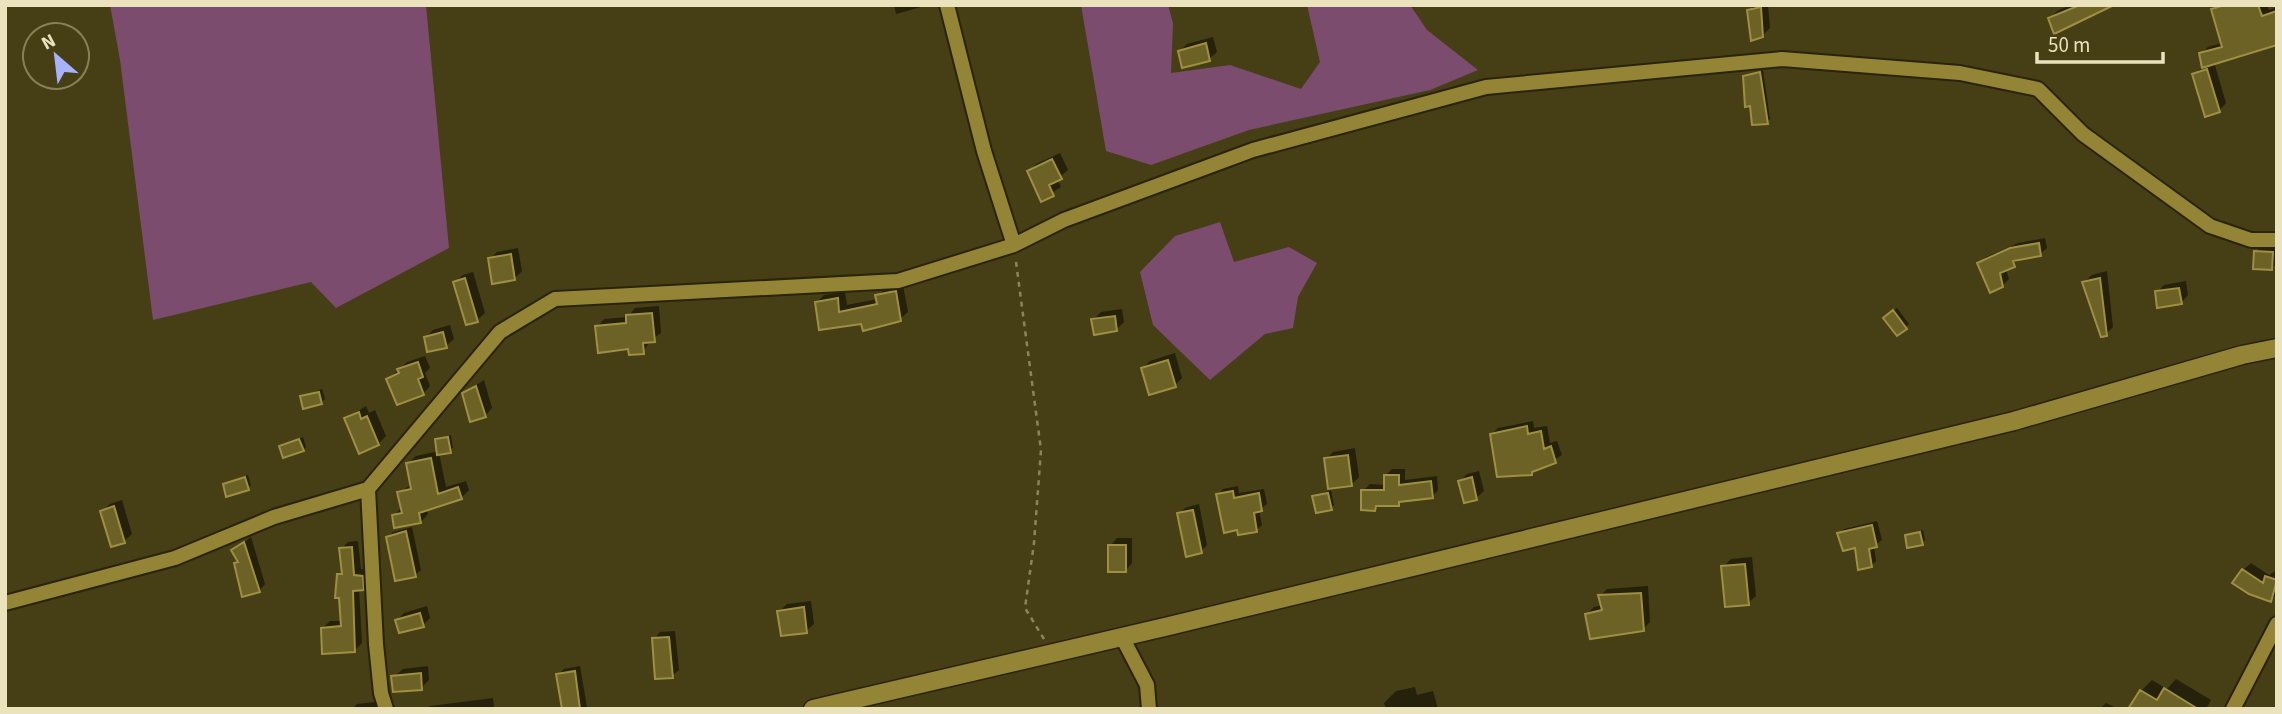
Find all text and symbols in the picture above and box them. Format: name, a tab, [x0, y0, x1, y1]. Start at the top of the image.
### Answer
north arrow	[21, 21, 91, 91]
scale bar	[2037, 21, 2163, 65]
text: N	[37, 27, 61, 57]
text: 50 m	[2048, 30, 2090, 60]

